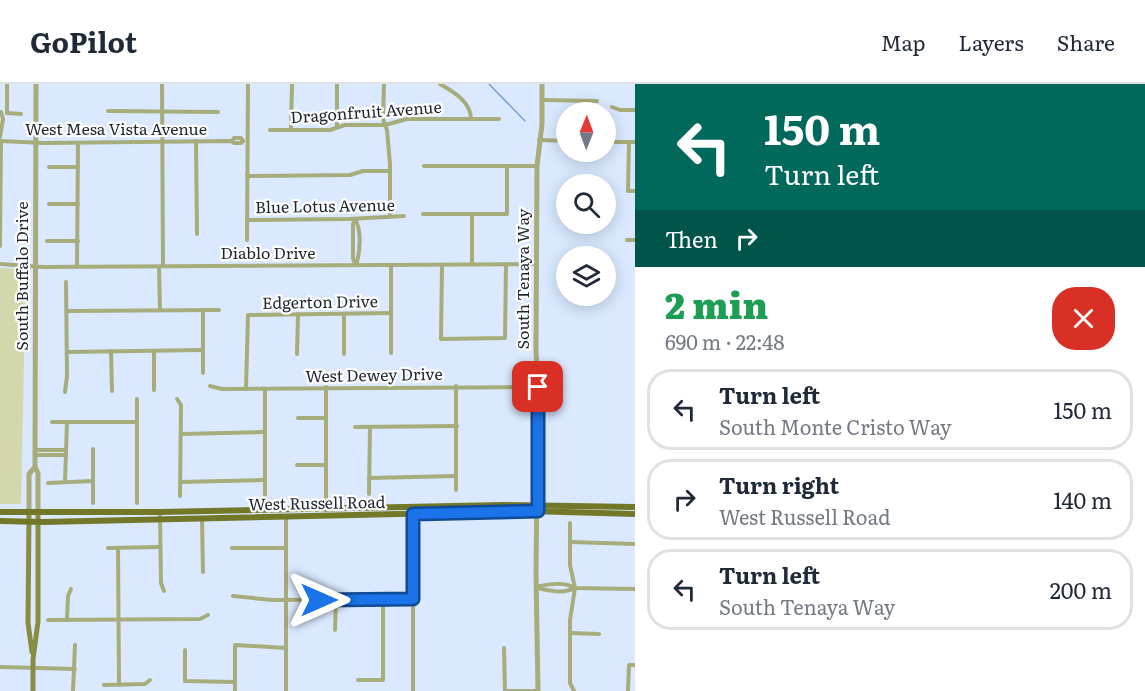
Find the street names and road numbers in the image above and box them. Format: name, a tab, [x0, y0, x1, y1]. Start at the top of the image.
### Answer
street label: Dragonfruit Avenue	[290, 94, 442, 128]
street label: West Mesa Vista Avenue	[25, 116, 207, 140]
street label: Blue Lotus Avenue	[255, 192, 395, 218]
street label: South Buffalo Drive	[9, 201, 33, 351]
street label: South Tenaya Way	[510, 208, 534, 349]
street label: Diablo Drive	[221, 240, 316, 264]
street label: Edgerton Drive	[262, 288, 378, 314]
street label: West Dewey Drive	[305, 361, 443, 387]
street label: West Russell Road	[248, 489, 386, 515]

